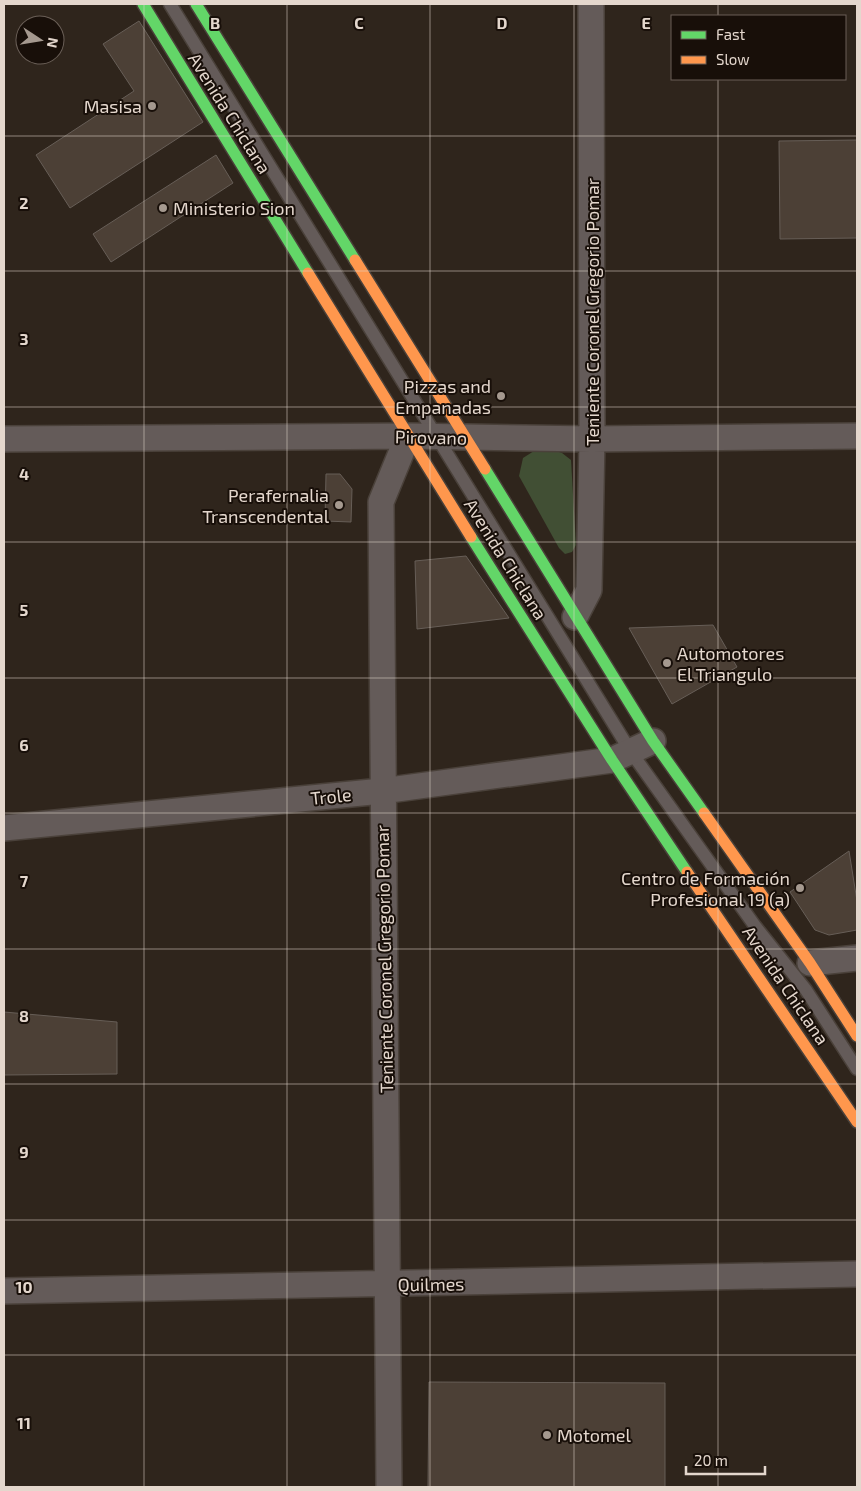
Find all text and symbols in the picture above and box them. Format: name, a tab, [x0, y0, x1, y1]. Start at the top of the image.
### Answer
text: B	[210, 13, 220, 32]
text: C	[354, 13, 364, 32]
text: D	[497, 13, 508, 32]
text: E	[641, 13, 651, 32]
north arrow	[15, 15, 65, 65]
legend	[671, 15, 846, 80]
text: Fast	[716, 25, 746, 43]
text: N	[44, 36, 63, 50]
street label: Avenida Chiclana	[184, 48, 276, 178]
text: Slow	[716, 50, 750, 68]
place label: Masisa	[84, 95, 142, 117]
marker: Masisa	[146, 100, 158, 112]
street label: Teniente Coronel Gregorio Pomar	[581, 178, 603, 446]
text: 2	[19, 193, 29, 212]
place label: Ministerio Sion	[173, 197, 295, 219]
marker: Ministerio Sion	[157, 202, 169, 214]
text: 3	[19, 329, 29, 348]
place label: Pizzas and Empanadas	[395, 375, 491, 418]
marker: Pizzas and Empanadas	[495, 390, 507, 402]
street label: Pirovano	[395, 425, 467, 449]
text: 4	[19, 464, 29, 483]
place label: Perafernalia Transcendental	[202, 484, 330, 527]
street label: Avenida Chiclana	[460, 494, 552, 624]
marker: Perafernalia Transcendental	[333, 499, 345, 511]
text: 5	[20, 600, 29, 619]
place label: Automotores El Triangulo	[677, 642, 784, 685]
marker: Automotores El Triangulo	[661, 657, 673, 669]
text: 6	[19, 735, 29, 754]
street label: Trole	[309, 783, 353, 809]
street label: Teniente Coronel Gregorio Pomar	[371, 825, 397, 1093]
place label: Centro de Formación Profesional 19 (a)	[621, 867, 790, 910]
text: 7	[20, 871, 29, 890]
marker: Centro de Formación Profesional 19 (a)	[794, 882, 806, 894]
street label: Avenida Chiclana	[738, 921, 834, 1049]
text: 8	[19, 1006, 29, 1025]
text: 9	[19, 1142, 29, 1161]
street label: Quilmes	[397, 1272, 465, 1296]
text: 10	[15, 1277, 33, 1296]
text: 11	[17, 1413, 31, 1432]
place label: Motomel	[557, 1424, 632, 1446]
marker: Motomel	[541, 1429, 553, 1441]
scale bar	[686, 1444, 765, 1476]
text: 20 m	[694, 1451, 728, 1469]

